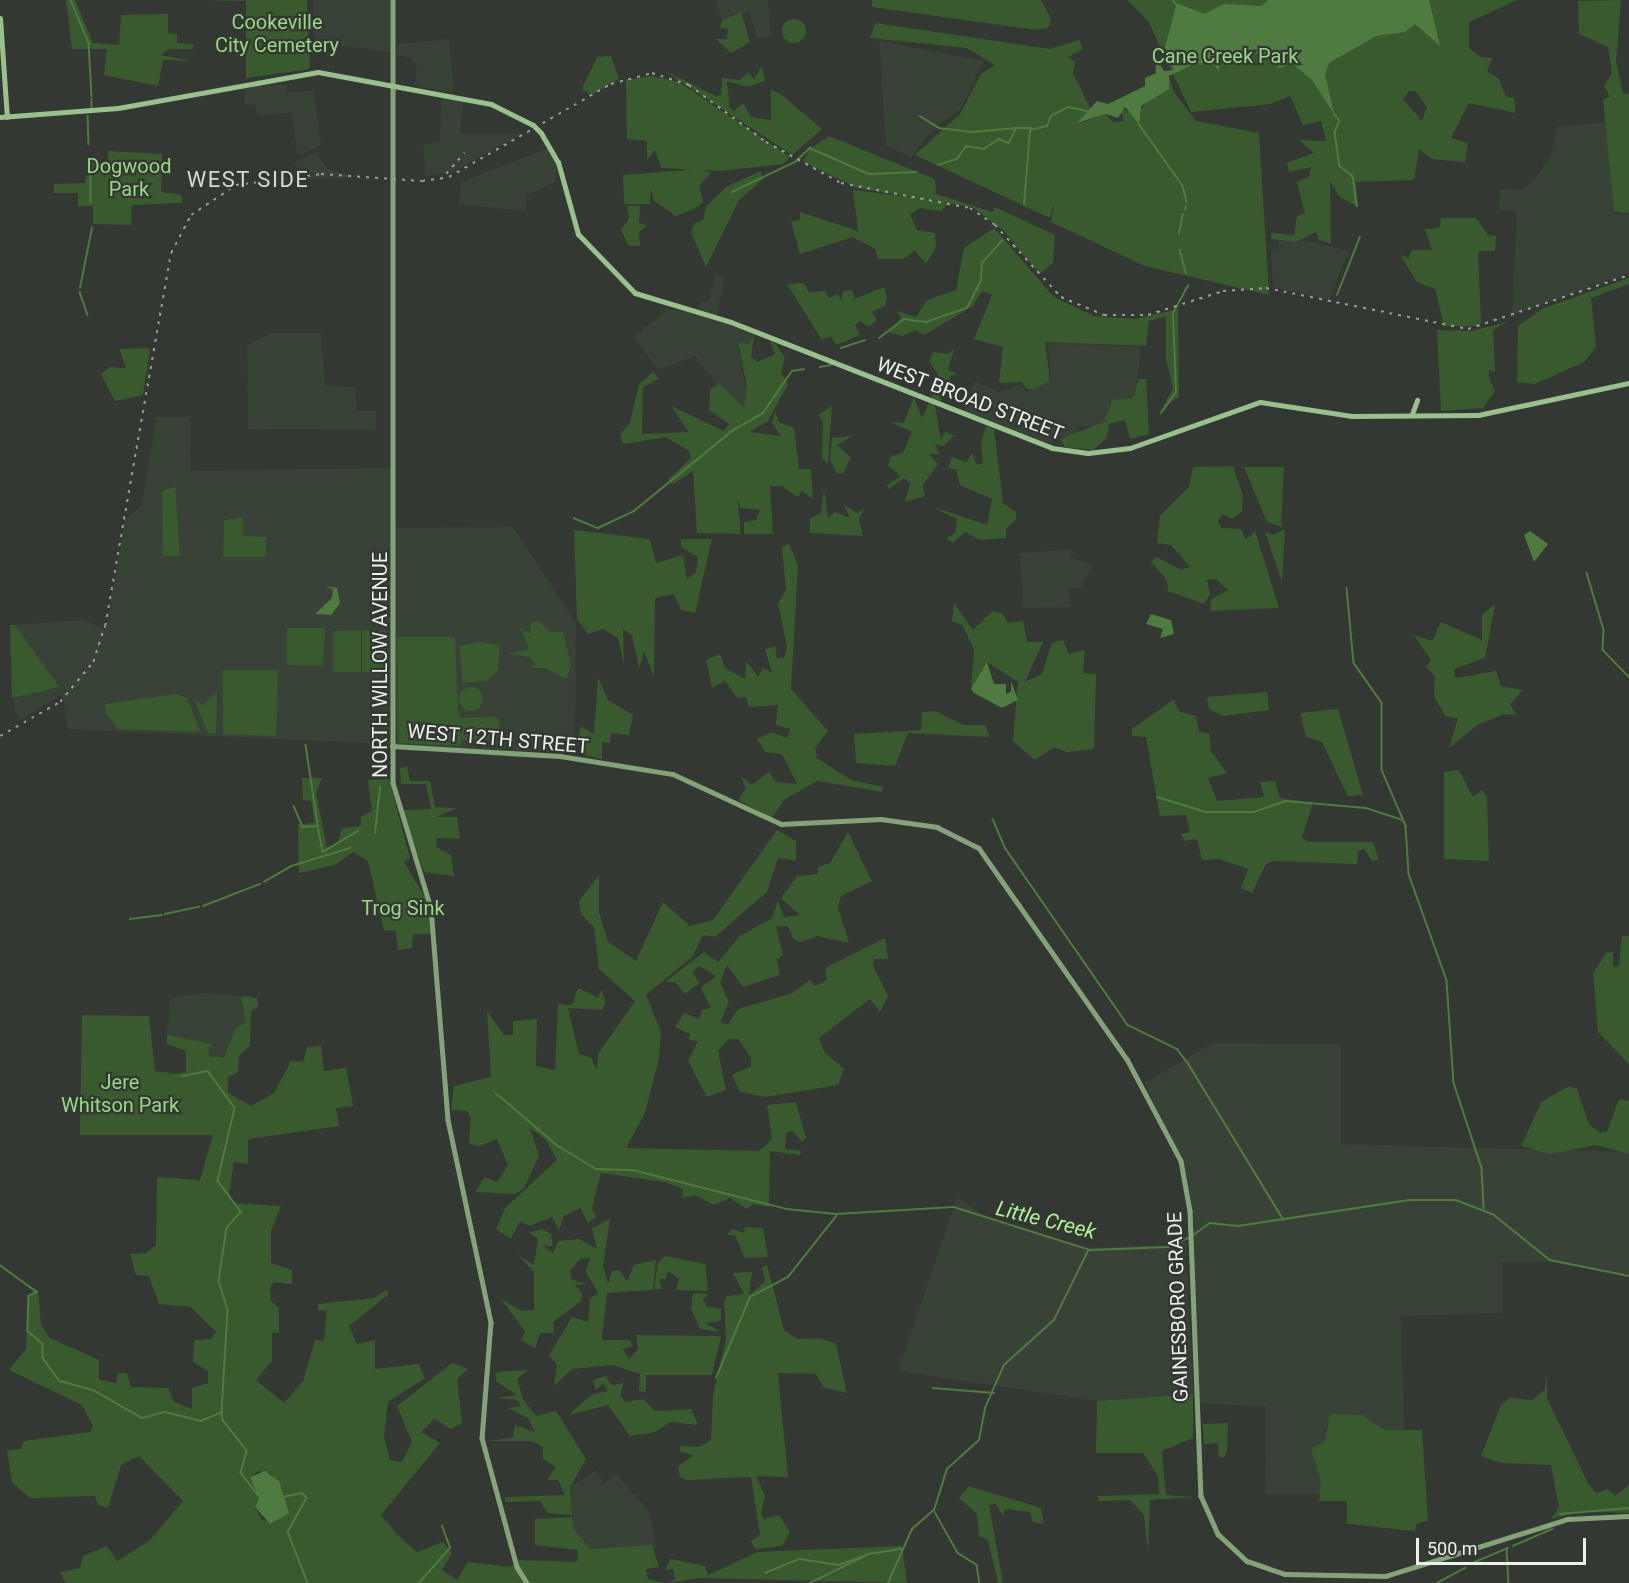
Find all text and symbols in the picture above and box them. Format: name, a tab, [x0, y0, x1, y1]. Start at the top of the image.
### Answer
park label: Cookeville City Cemetery	[215, 11, 339, 58]
park label: Cane Creek Park	[1152, 44, 1298, 68]
park label: Dogwood Park	[87, 155, 171, 202]
district label: WEST SIDE	[186, 167, 310, 193]
street label: WEST BROAD STREET	[873, 352, 1067, 446]
street label: NORTH WILLOW AVENUE	[368, 552, 392, 778]
street label: WEST 12TH STREET	[406, 719, 590, 759]
park label: Trog Sink	[361, 896, 445, 920]
park label: Jere Whitson Park	[61, 1070, 179, 1117]
water label: Little Creek	[993, 1195, 1099, 1245]
street label: GAINESBORO GRADE	[1163, 1211, 1193, 1403]
scale bar	[1419, 1526, 1588, 1564]
text: 500 m	[1427, 1538, 1478, 1559]

